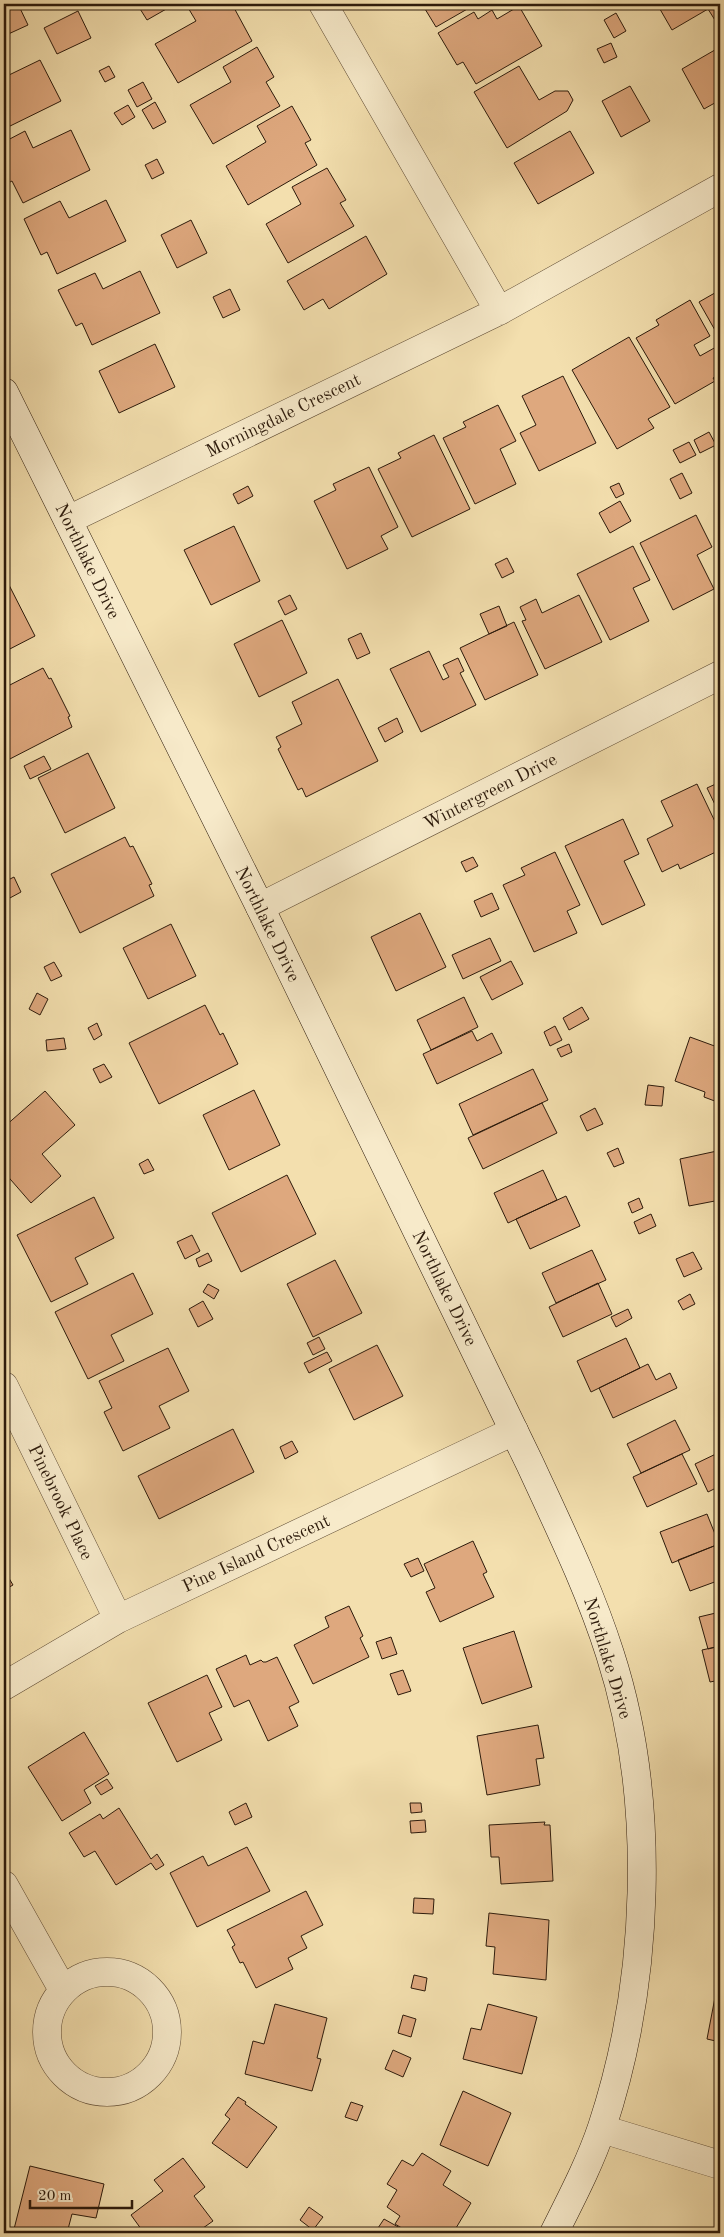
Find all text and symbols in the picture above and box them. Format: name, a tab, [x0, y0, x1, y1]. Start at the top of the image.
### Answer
street label: Morningdale Crescent	[203, 371, 364, 461]
street label: Northlake Drive	[51, 501, 123, 622]
street label: Wintergreen Drive	[421, 751, 560, 833]
street label: Northlake Drive	[231, 864, 303, 985]
street label: Northlake Drive	[408, 1228, 480, 1349]
street label: Pinebrook Place	[24, 1442, 96, 1563]
street label: Pine Island Crescent	[180, 1512, 333, 1596]
street label: Northlake Drive	[580, 1595, 634, 1721]
scale bar	[30, 2177, 132, 2209]
text: 20 m	[38, 2189, 72, 2204]

